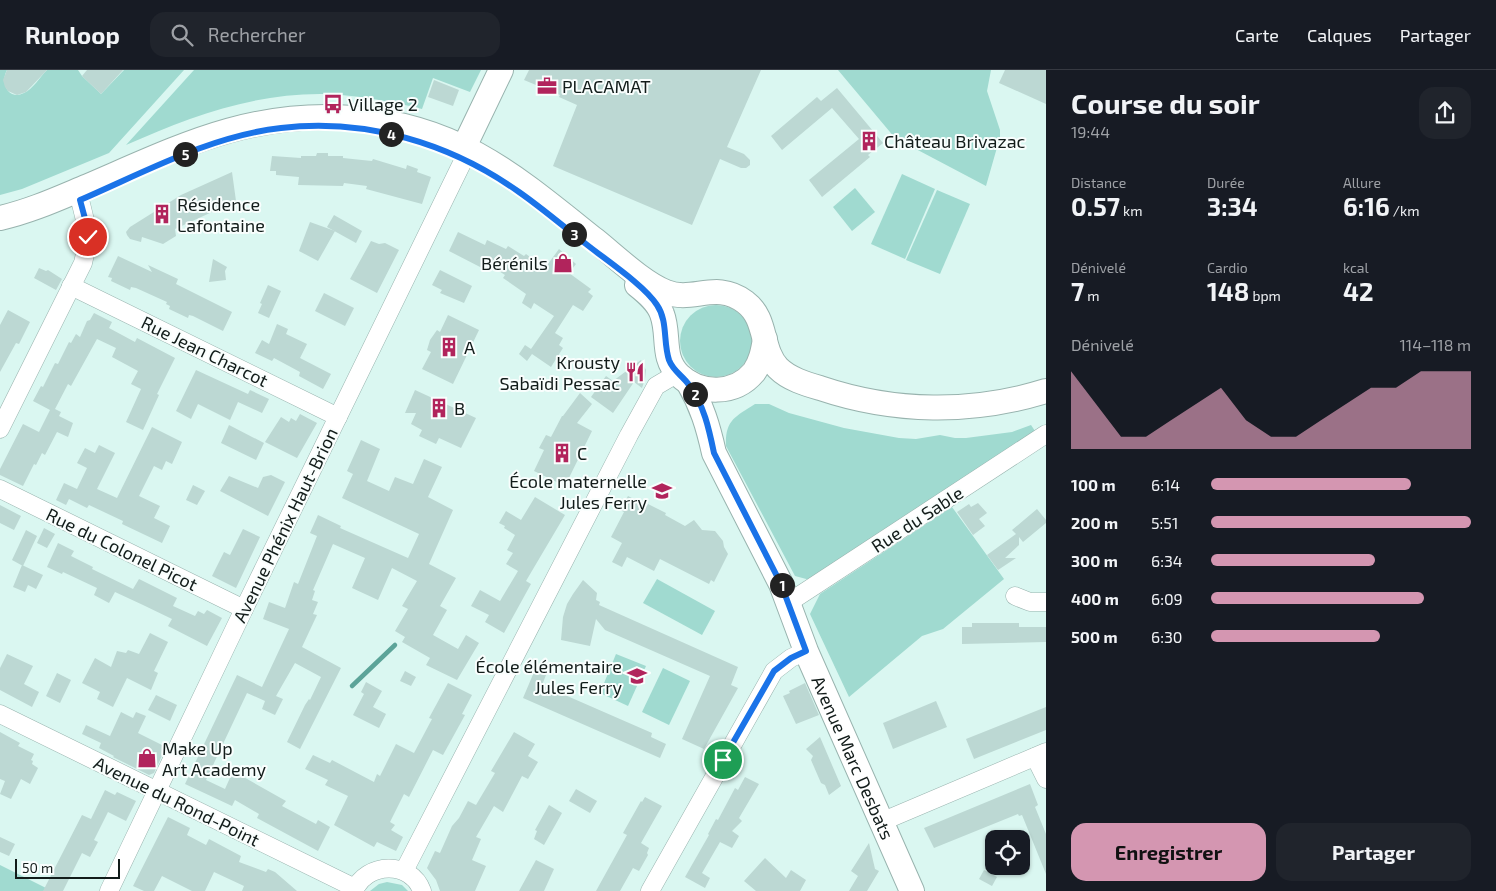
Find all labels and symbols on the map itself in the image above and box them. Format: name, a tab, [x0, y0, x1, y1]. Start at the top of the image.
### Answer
office icon: PLACAMAT	[536, 75, 558, 97]
place label: PLACAMAT	[562, 75, 651, 97]
bus stop icon: Village 2	[322, 93, 344, 115]
place label: Village 2	[348, 93, 418, 115]
pin: 4	[378, 122, 404, 146]
building icon: Château Brivazac	[858, 130, 880, 152]
place label: Château Brivazac	[884, 130, 1026, 152]
pin: 5	[172, 142, 198, 166]
place label: Résidence Lafontaine	[177, 193, 265, 236]
building icon: Résidence Lafontaine	[151, 203, 173, 225]
pin	[67, 216, 109, 258]
pin: 3	[562, 222, 586, 246]
place label: Bérénils	[481, 252, 548, 274]
shop icon: Bérénils	[552, 252, 574, 274]
street label: Rue Jean Charcot	[138, 311, 272, 391]
building icon: A	[438, 336, 460, 358]
place label: A	[464, 336, 476, 358]
place label: Krousty Sabaïdi Pessac	[499, 351, 620, 394]
restaurant icon: Krousty Sabaïdi Pessac	[624, 361, 646, 383]
pin: 2	[682, 382, 708, 406]
building icon: B	[428, 397, 450, 419]
place label: B	[454, 397, 465, 419]
street label: Avenue Phénix Haut-Brion	[228, 424, 342, 626]
building icon: C	[551, 442, 573, 464]
place label: C	[577, 442, 587, 464]
place label: École maternelle Jules Ferry	[509, 470, 647, 513]
school or university icon: École maternelle Jules Ferry	[651, 480, 673, 502]
street label: Rue du Sable	[867, 481, 967, 557]
street label: Rue du Colonel Picot	[43, 503, 201, 595]
pin: 1	[770, 572, 794, 598]
place label: École élémentaire Jules Ferry	[476, 655, 622, 698]
school or university icon: École élémentaire Jules Ferry	[626, 665, 648, 687]
street label: Avenue Marc Desbats	[807, 672, 899, 843]
place label: Make Up Art Academy	[162, 737, 266, 780]
pin	[702, 739, 744, 781]
shop icon: Make Up Art Academy	[136, 747, 158, 769]
street label: Avenue du Rond-Point	[91, 751, 264, 851]
scale bar	[15, 856, 120, 879]

